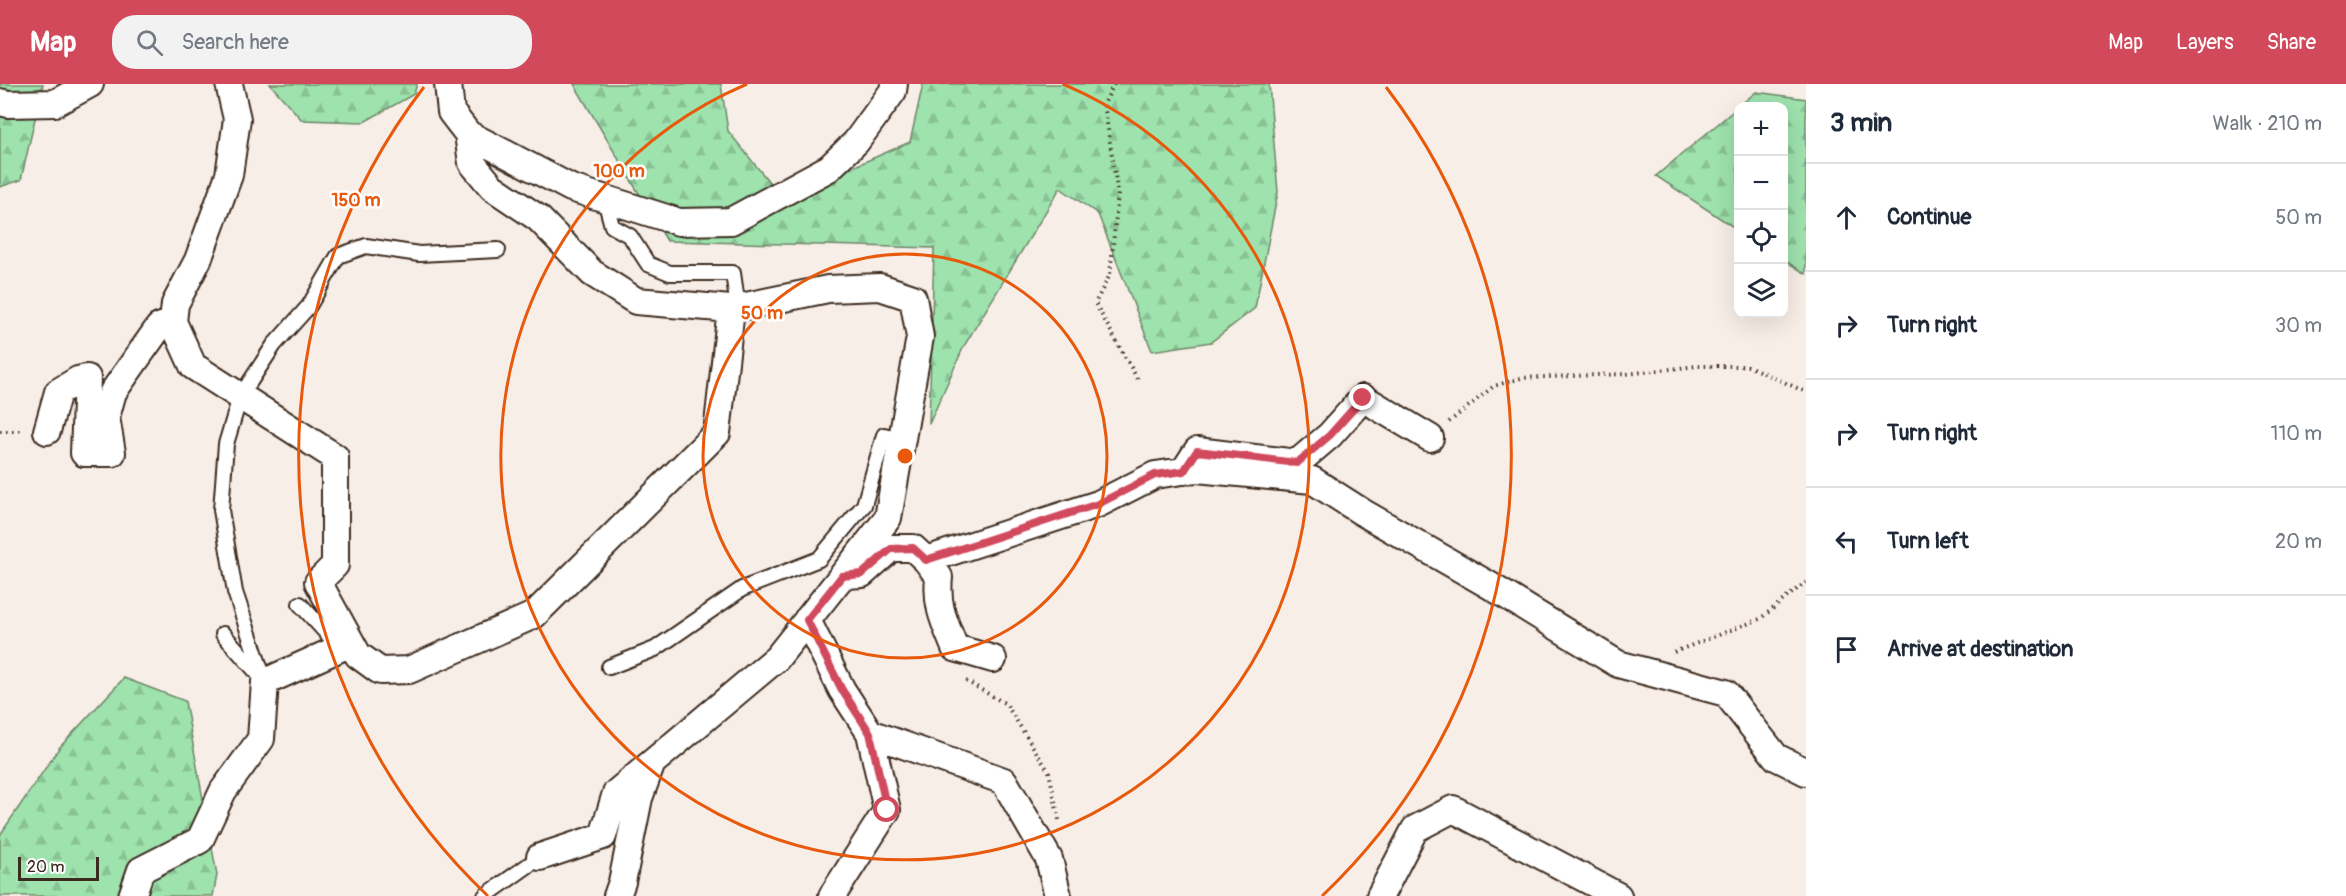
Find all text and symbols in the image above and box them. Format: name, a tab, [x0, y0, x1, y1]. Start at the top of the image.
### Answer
search box	[112, 15, 532, 69]
text: Map	[30, 25, 76, 60]
icon: search	[133, 26, 166, 59]
text: Search here	[181, 28, 289, 56]
text: Map	[2108, 29, 2143, 56]
text: Layers	[2176, 29, 2234, 56]
text: Share	[2267, 29, 2316, 56]
map controls	[1734, 102, 1788, 318]
button: +	[1734, 102, 1788, 156]
text: 3 min	[1830, 107, 1892, 139]
text: Walk · 210 m	[2213, 111, 2322, 136]
button: −	[1734, 156, 1788, 210]
text: 100 m	[593, 160, 645, 183]
text: 150 m	[332, 189, 381, 212]
icon: ahead	[1830, 201, 1863, 234]
text: Continue	[1887, 203, 1971, 231]
text: 50 m	[2275, 205, 2322, 230]
button: locate	[1734, 210, 1788, 264]
button: layers	[1734, 264, 1788, 318]
text: 50 m	[741, 302, 783, 325]
icon: right	[1830, 309, 1863, 342]
text: Turn right	[1887, 311, 1977, 339]
text: 30 m	[2275, 313, 2322, 338]
route end	[1349, 384, 1375, 410]
icon: right	[1830, 417, 1863, 450]
text: Turn right	[1887, 419, 1977, 447]
text: 110 m	[2271, 421, 2322, 446]
centre of rings	[895, 446, 915, 466]
icon: left	[1830, 525, 1863, 558]
text: Turn left	[1887, 527, 1969, 555]
text: 20 m	[2275, 529, 2322, 554]
icon: arrive	[1830, 633, 1863, 666]
text: Arrive at destination	[1887, 635, 2073, 663]
route start	[873, 796, 899, 822]
scale bar	[18, 854, 99, 882]
text: 20 m	[27, 857, 65, 877]

